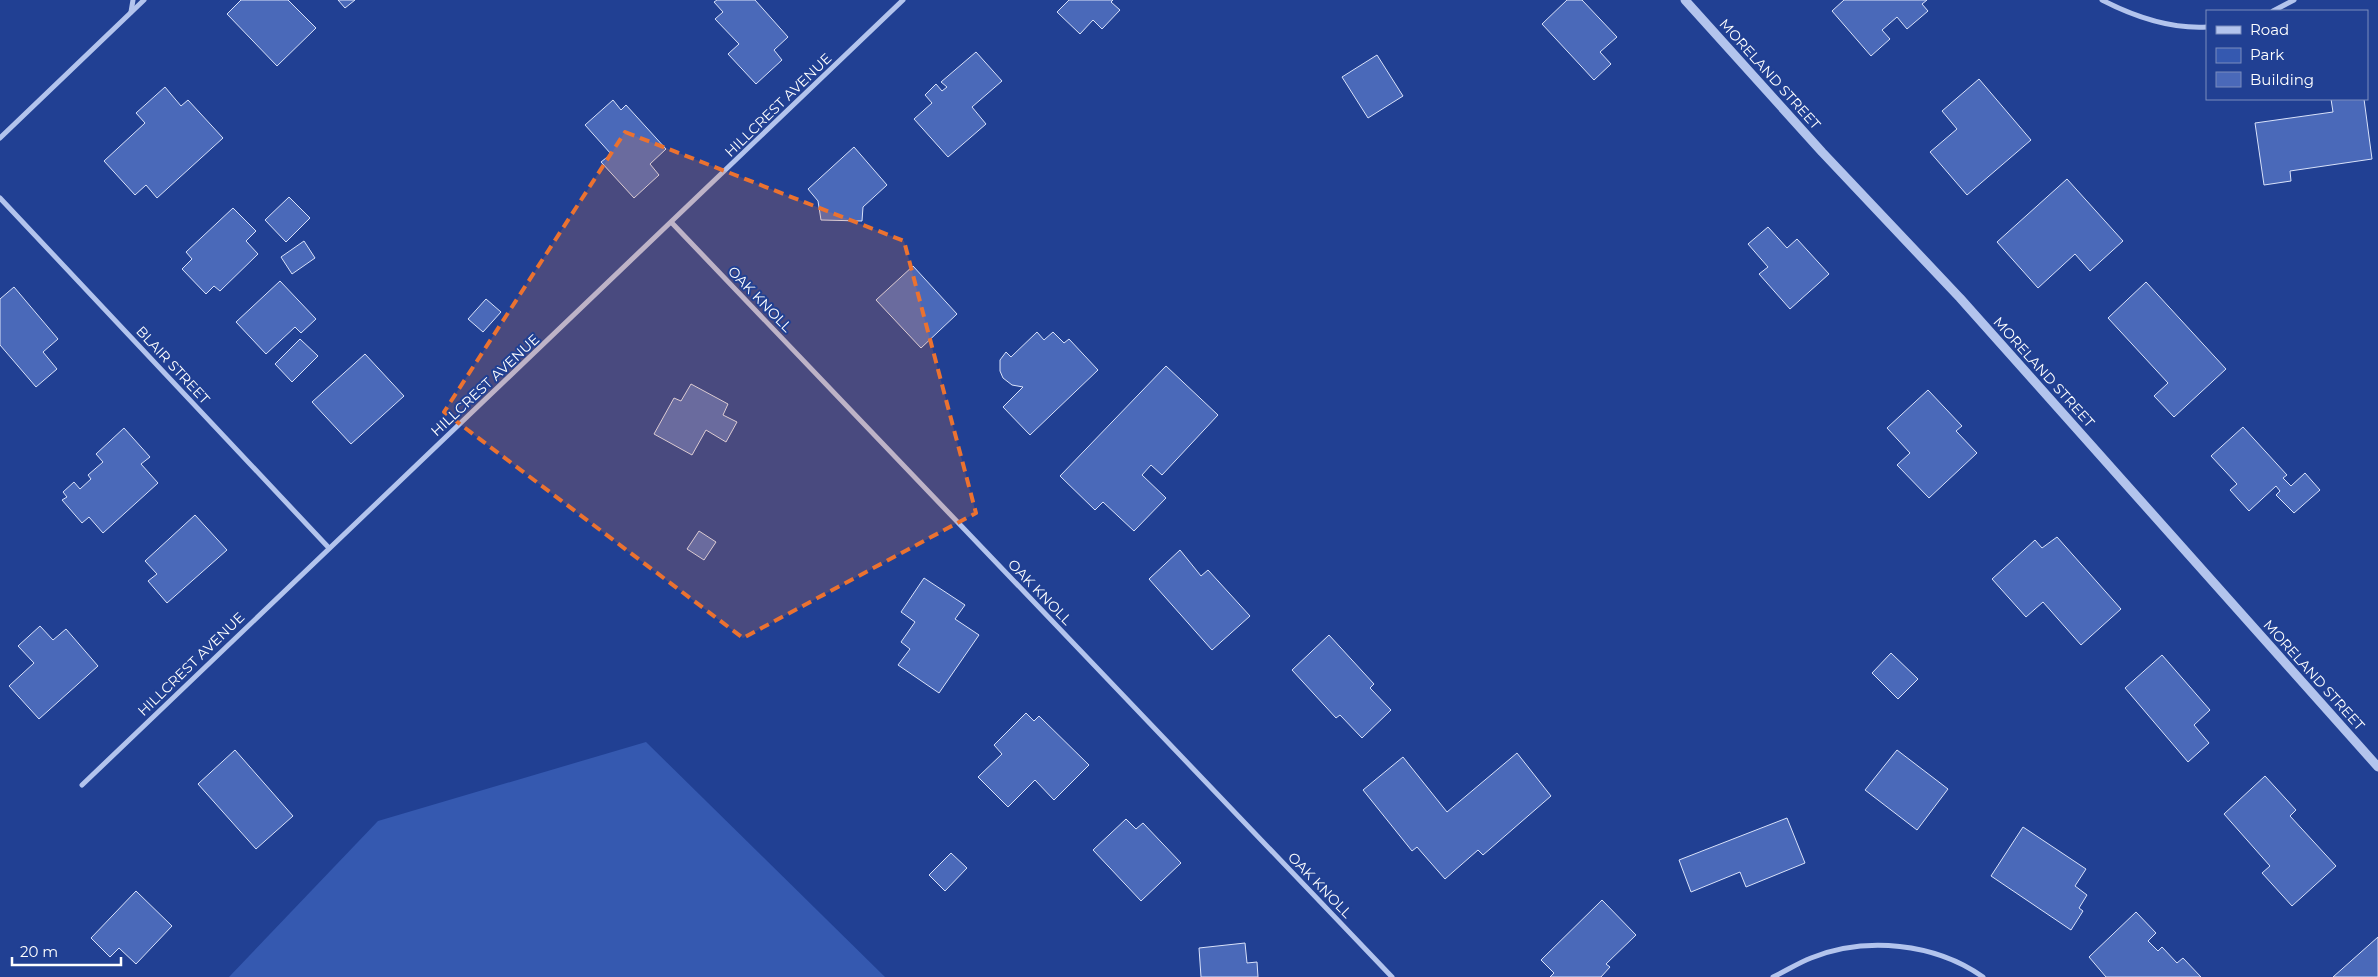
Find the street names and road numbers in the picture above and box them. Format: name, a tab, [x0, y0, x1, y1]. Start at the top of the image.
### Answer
street label: MORELAND STREET	[1716, 15, 1824, 133]
street label: HILLCREST AVENUE	[721, 49, 835, 161]
street label: OAK KNOLL	[724, 262, 796, 336]
street label: MORELAND STREET	[1990, 313, 2098, 431]
street label: BLAIR STREET	[132, 322, 214, 408]
street label: HILLCREST AVENUE	[427, 330, 543, 440]
street label: OAK KNOLL	[1004, 555, 1076, 629]
street label: HILLCREST AVENUE	[134, 608, 248, 720]
street label: MORELAND STREET	[2260, 616, 2368, 734]
street label: OAK KNOLL	[1284, 848, 1356, 922]

